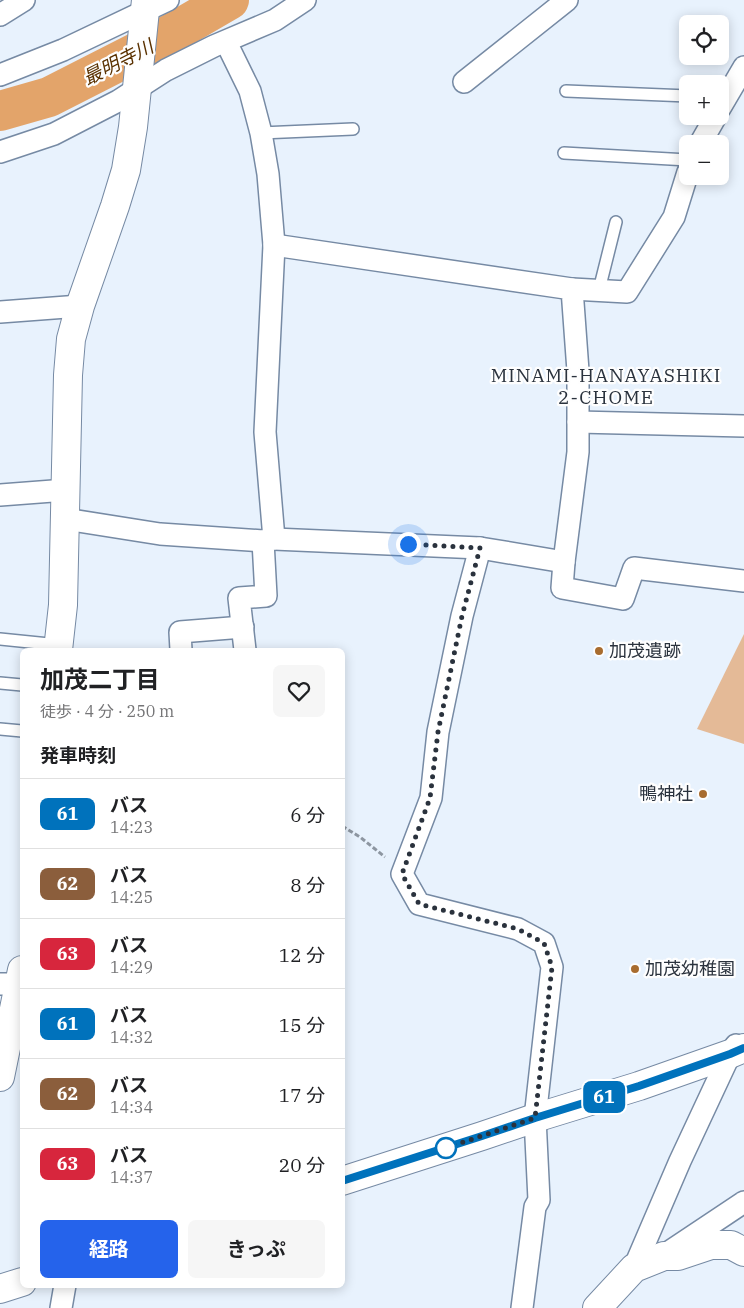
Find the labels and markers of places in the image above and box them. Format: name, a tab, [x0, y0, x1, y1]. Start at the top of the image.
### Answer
place label: 加茂遺跡	[609, 639, 681, 662]
marker: 加茂遺跡	[593, 645, 605, 657]
place label: 鴨神社	[639, 782, 693, 805]
marker: 鴨神社	[697, 788, 709, 800]
place label: 加茂幼稚園	[645, 957, 735, 980]
marker: 加茂幼稚園	[629, 963, 641, 975]
unlabelled marker	[435, 1137, 457, 1159]

